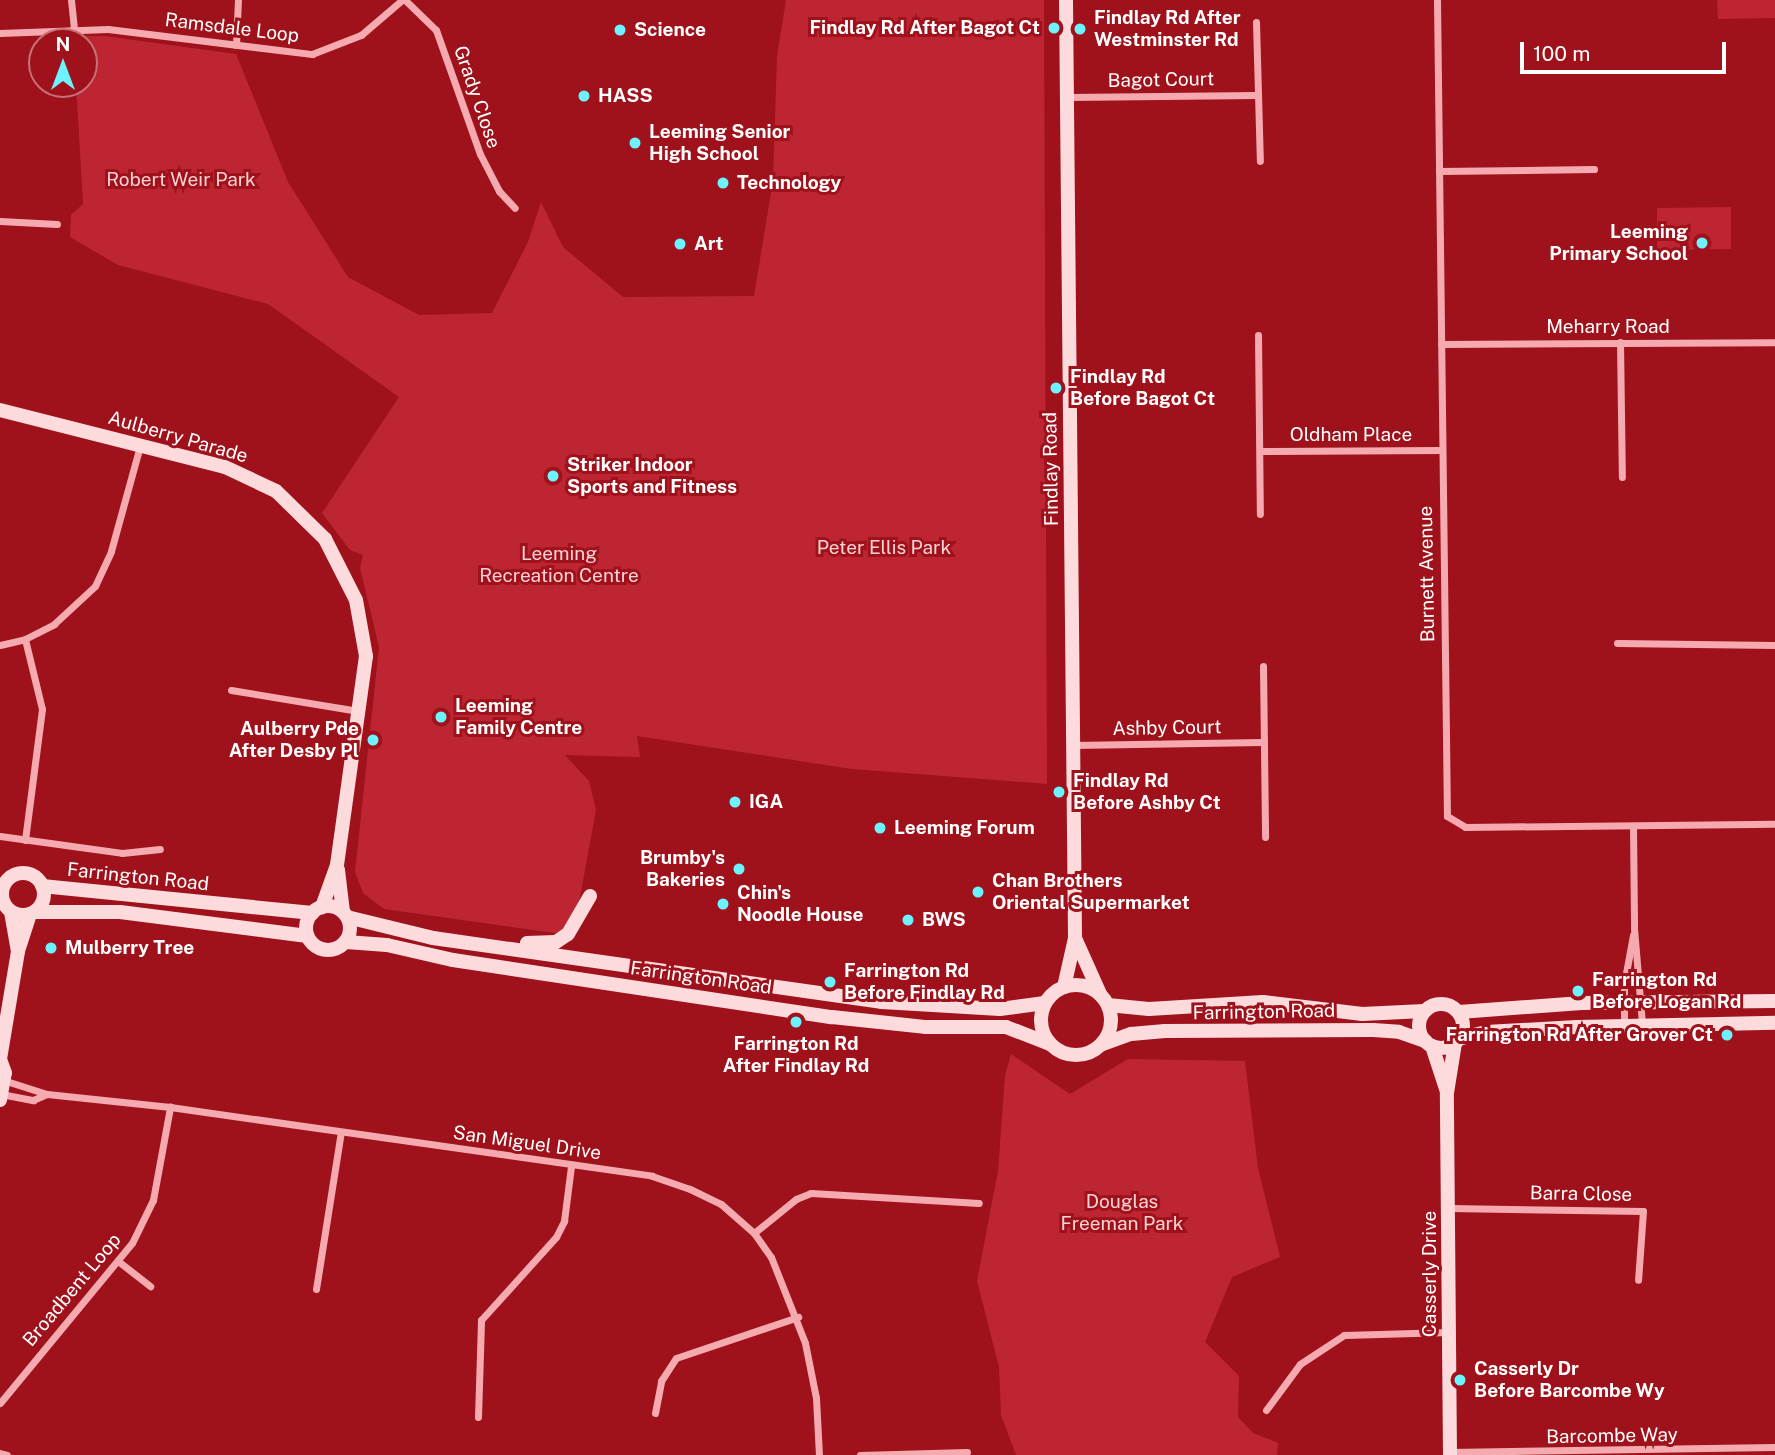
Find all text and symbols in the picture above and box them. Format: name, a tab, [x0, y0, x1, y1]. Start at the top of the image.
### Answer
place label: Findlay Rd After Westminster Rd	[1094, 7, 1241, 51]
street label: Ramsdale Loop	[164, 8, 300, 48]
place label: Findlay Rd After Bagot Ct	[809, 17, 1040, 39]
place label: Science	[634, 19, 706, 41]
marker: Findlay Rd After Bagot Ct	[1046, 20, 1062, 36]
marker: Findlay Rd After Westminster Rd	[1072, 21, 1088, 37]
marker: Science	[612, 22, 628, 38]
north arrow	[28, 28, 98, 98]
scale bar	[1523, 28, 1730, 72]
text: N	[56, 33, 70, 55]
text: 100 m	[1533, 41, 1590, 66]
street label: Grady Close	[449, 43, 505, 151]
street label: Bagot Court	[1108, 68, 1214, 92]
place label: HASS	[598, 85, 653, 107]
marker: HASS	[576, 88, 592, 104]
place label: Leeming Senior High School	[649, 121, 790, 165]
marker: Leeming Senior High School	[627, 135, 643, 151]
park label: Robert Weir Park	[106, 169, 256, 191]
place label: Technology	[737, 172, 841, 194]
marker: Technology	[715, 175, 731, 191]
place label: Leeming Primary School	[1549, 221, 1688, 265]
place label: Art	[694, 233, 723, 255]
marker: Leeming Primary School	[1694, 235, 1710, 251]
marker: Art	[672, 236, 688, 252]
street label: Meharry Road	[1546, 316, 1670, 338]
place label: Findlay Rd Before Bagot Ct	[1070, 366, 1215, 410]
marker: Findlay Rd Before Bagot Ct	[1048, 380, 1064, 396]
street label: Aulberry Parade	[106, 406, 250, 468]
street label: Findlay Road	[1039, 412, 1063, 526]
street label: Oldham Place	[1290, 424, 1412, 446]
place label: Striker Indoor Sports and Fitness	[567, 454, 737, 498]
marker: Striker Indoor Sports and Fitness	[545, 468, 561, 484]
street label: Burnett Avenue	[1414, 506, 1440, 642]
park label: Peter Ellis Park	[817, 537, 951, 559]
park label: Leeming Recreation Centre	[479, 543, 639, 587]
place label: Leeming Family Centre	[455, 695, 582, 739]
marker: Leeming Family Centre	[433, 709, 449, 725]
street label: Ashby Court	[1112, 716, 1222, 740]
place label: Aulberry Pde After Desby Pl	[229, 718, 359, 762]
marker: Aulberry Pde After Desby Pl	[365, 732, 381, 748]
place label: Findlay Rd Before Ashby Ct	[1073, 770, 1221, 814]
marker: Findlay Rd Before Ashby Ct	[1051, 784, 1067, 800]
place label: IGA	[749, 791, 783, 813]
marker: IGA	[727, 794, 743, 810]
place label: Leeming Forum	[894, 817, 1035, 839]
marker: Leeming Forum	[872, 820, 888, 836]
place label: Brumby's Bakeries	[640, 847, 725, 891]
street label: Farrington Road	[66, 858, 210, 896]
marker: Brumby's Bakeries	[731, 861, 747, 877]
place label: Chan Brothers Oriental Supermarket	[992, 870, 1190, 914]
place label: Chin's Noodle House	[737, 882, 864, 926]
marker: Chan Brothers Oriental Supermarket	[970, 884, 986, 900]
marker: Chin's Noodle House	[715, 896, 731, 912]
place label: BWS	[922, 909, 966, 931]
marker: BWS	[900, 912, 916, 928]
place label: Mulberry Tree	[65, 937, 194, 959]
marker: Mulberry Tree	[43, 940, 59, 956]
street label: Farrington Road	[629, 957, 773, 999]
place label: Farrington Rd Before Findlay Rd	[844, 960, 1005, 1004]
place label: Farrington Rd Before Logan Rd	[1592, 969, 1741, 1013]
marker: Farrington Rd Before Findlay Rd	[822, 974, 838, 990]
marker: Farrington Rd Before Logan Rd	[1570, 983, 1586, 999]
street label: Farrington Road	[1193, 999, 1335, 1025]
marker: Farrington Rd After Findlay Rd	[788, 1014, 804, 1030]
place label: Farrington Rd After Grover Ct	[1446, 1024, 1713, 1046]
marker: Farrington Rd After Grover Ct	[1719, 1027, 1735, 1043]
place label: Farrington Rd After Findlay Rd	[723, 1033, 869, 1077]
street label: San Miguel Drive	[451, 1121, 603, 1165]
street label: Barra Close	[1530, 1182, 1632, 1206]
park label: Douglas Freeman Park	[1060, 1191, 1184, 1235]
street label: Casserly Drive	[1419, 1211, 1441, 1337]
street label: Broadbent Loop	[18, 1229, 126, 1351]
place label: Casserly Dr Before Barcombe Wy	[1474, 1358, 1665, 1402]
marker: Casserly Dr Before Barcombe Wy	[1452, 1372, 1468, 1388]
street label: Barcombe Way	[1546, 1423, 1678, 1449]

